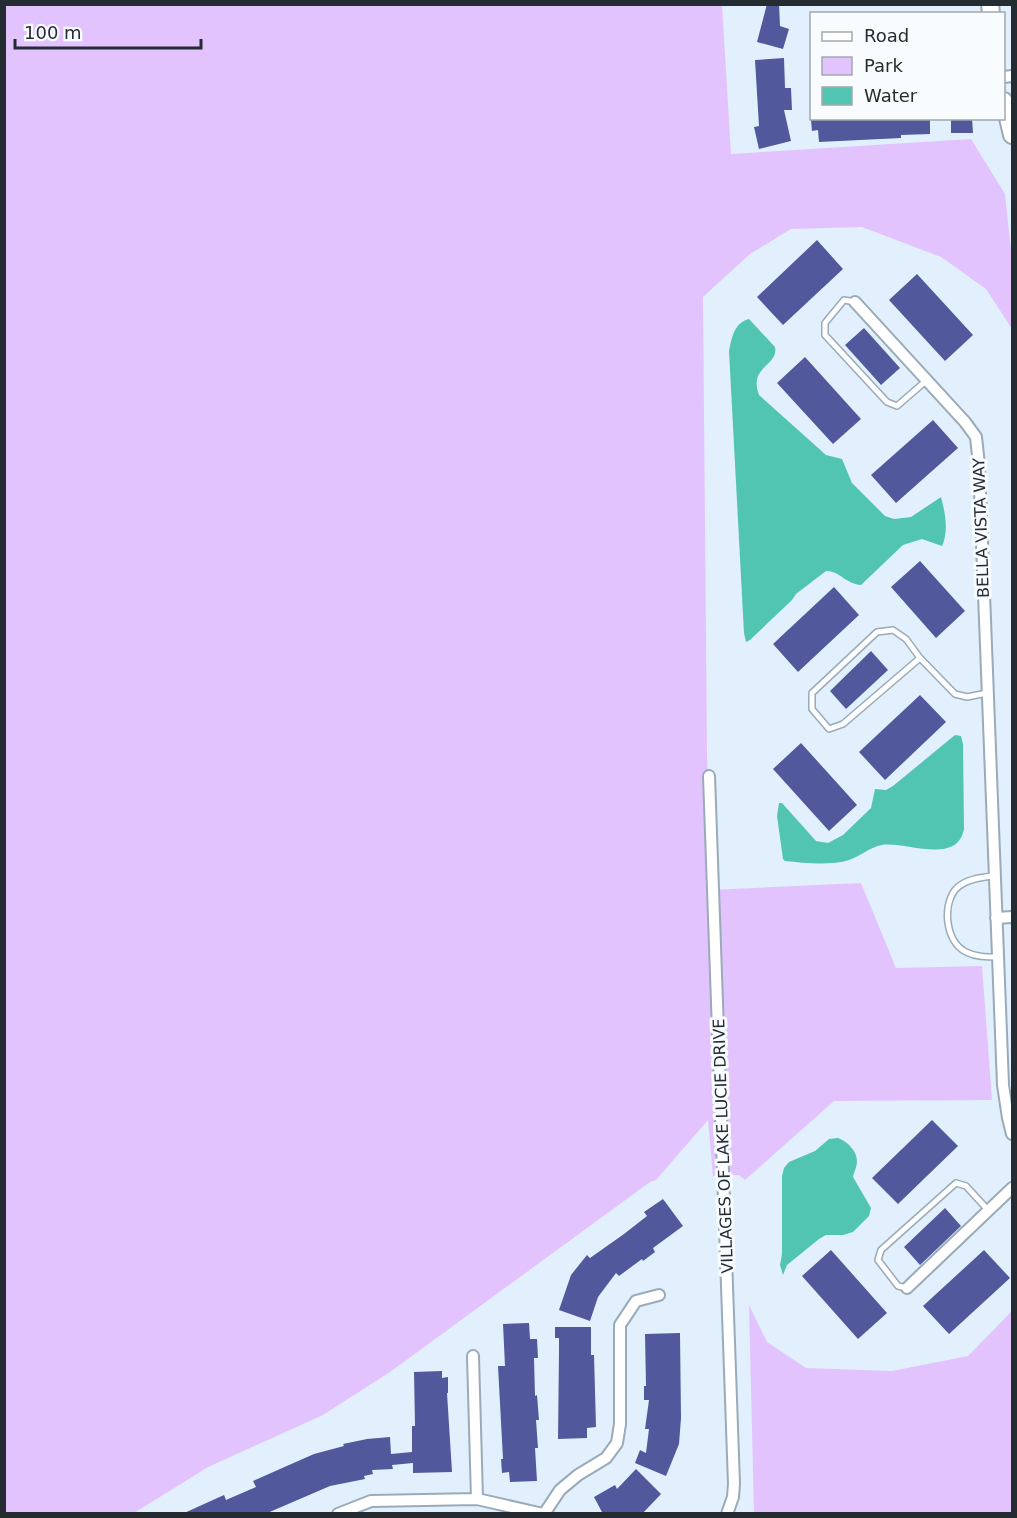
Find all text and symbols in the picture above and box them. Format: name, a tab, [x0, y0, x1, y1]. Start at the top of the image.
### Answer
scale bar	[15, 12, 201, 50]
legend	[810, 12, 1005, 120]
text: 100 m	[24, 22, 82, 43]
text: Road	[864, 25, 909, 46]
text: Park	[864, 55, 903, 76]
text: Water	[864, 85, 918, 106]
street label: BELLA VISTA WAY	[969, 457, 993, 598]
street label: VILLAGES OF LAKE LUCIE DRIVE	[709, 1018, 737, 1274]

